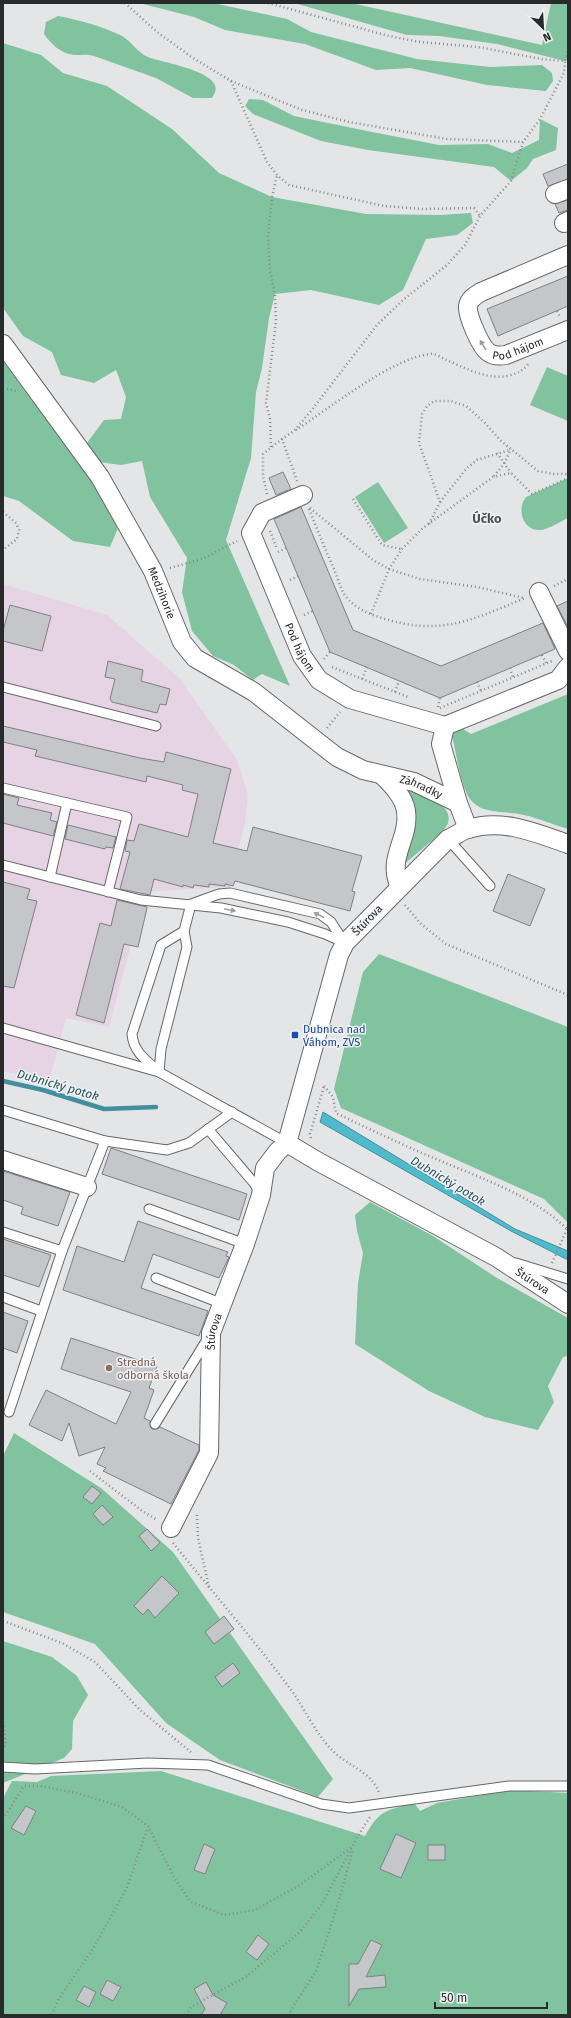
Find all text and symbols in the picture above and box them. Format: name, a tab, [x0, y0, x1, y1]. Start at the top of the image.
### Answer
north arrow	[523, 8, 563, 48]
text: N	[541, 29, 553, 44]
street label: Pod hájom	[491, 335, 545, 363]
one-way arrow	[479, 339, 486, 351]
district label: Účko	[472, 510, 502, 526]
street label: Medzihorie	[145, 565, 178, 621]
street label: Pod hájom	[282, 621, 317, 675]
street label: Záhradky	[398, 773, 445, 802]
street label: Štúrova	[349, 902, 385, 938]
one-way arrow	[223, 907, 236, 913]
one-way arrow	[313, 912, 325, 918]
place label: Dubnica nad Váhom, ZVS	[303, 1023, 366, 1049]
marker: Dubnica nad Váhom, ZVS	[290, 1030, 300, 1040]
water label: Dubnický potok	[16, 1067, 101, 1103]
water label: Dubnický potok	[408, 1153, 488, 1209]
street label: Štúrova	[513, 1265, 552, 1297]
street label: Štúrova	[204, 1311, 225, 1350]
place label: Stredná odborná škola	[117, 1356, 189, 1382]
marker: Stredná odborná škola	[104, 1363, 114, 1373]
scale bar	[435, 1984, 547, 2010]
text: 50 m	[441, 1991, 467, 2005]

